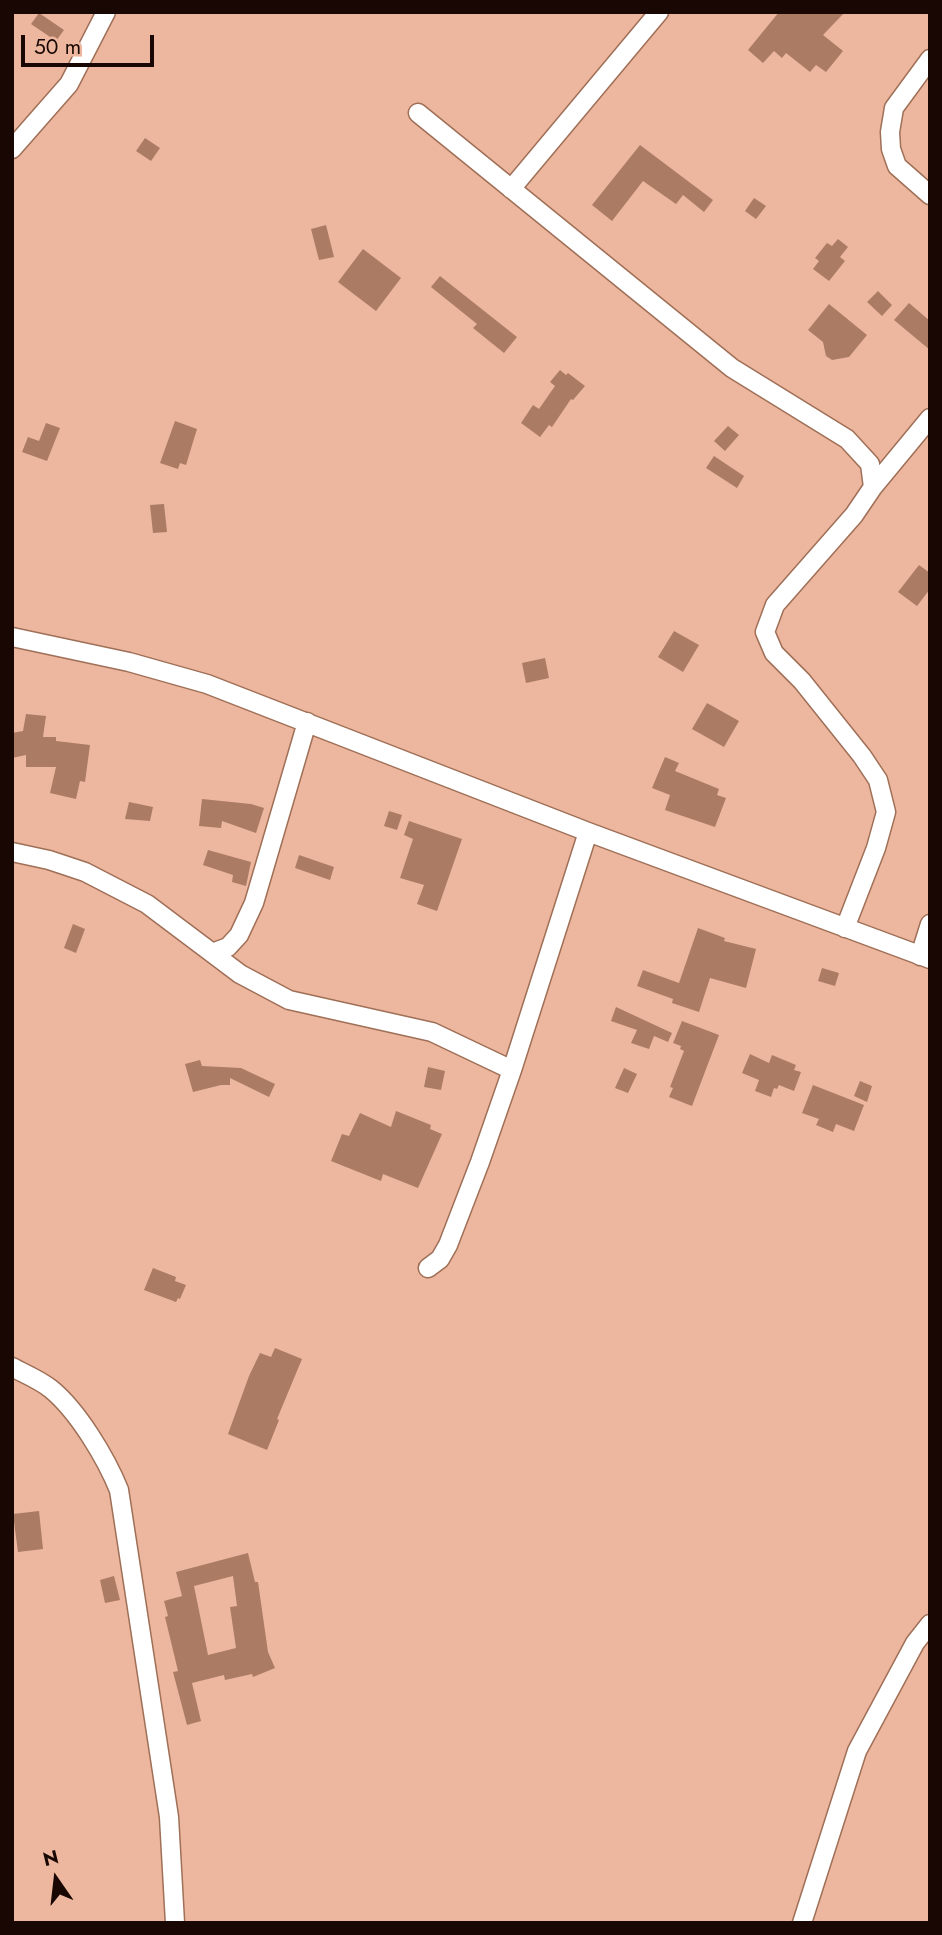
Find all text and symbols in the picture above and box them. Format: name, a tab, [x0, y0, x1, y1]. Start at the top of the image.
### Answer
scale bar	[24, 21, 158, 65]
text: 50 m	[34, 32, 81, 62]
text: N	[40, 1843, 61, 1873]
north arrow	[21, 1844, 91, 1914]

